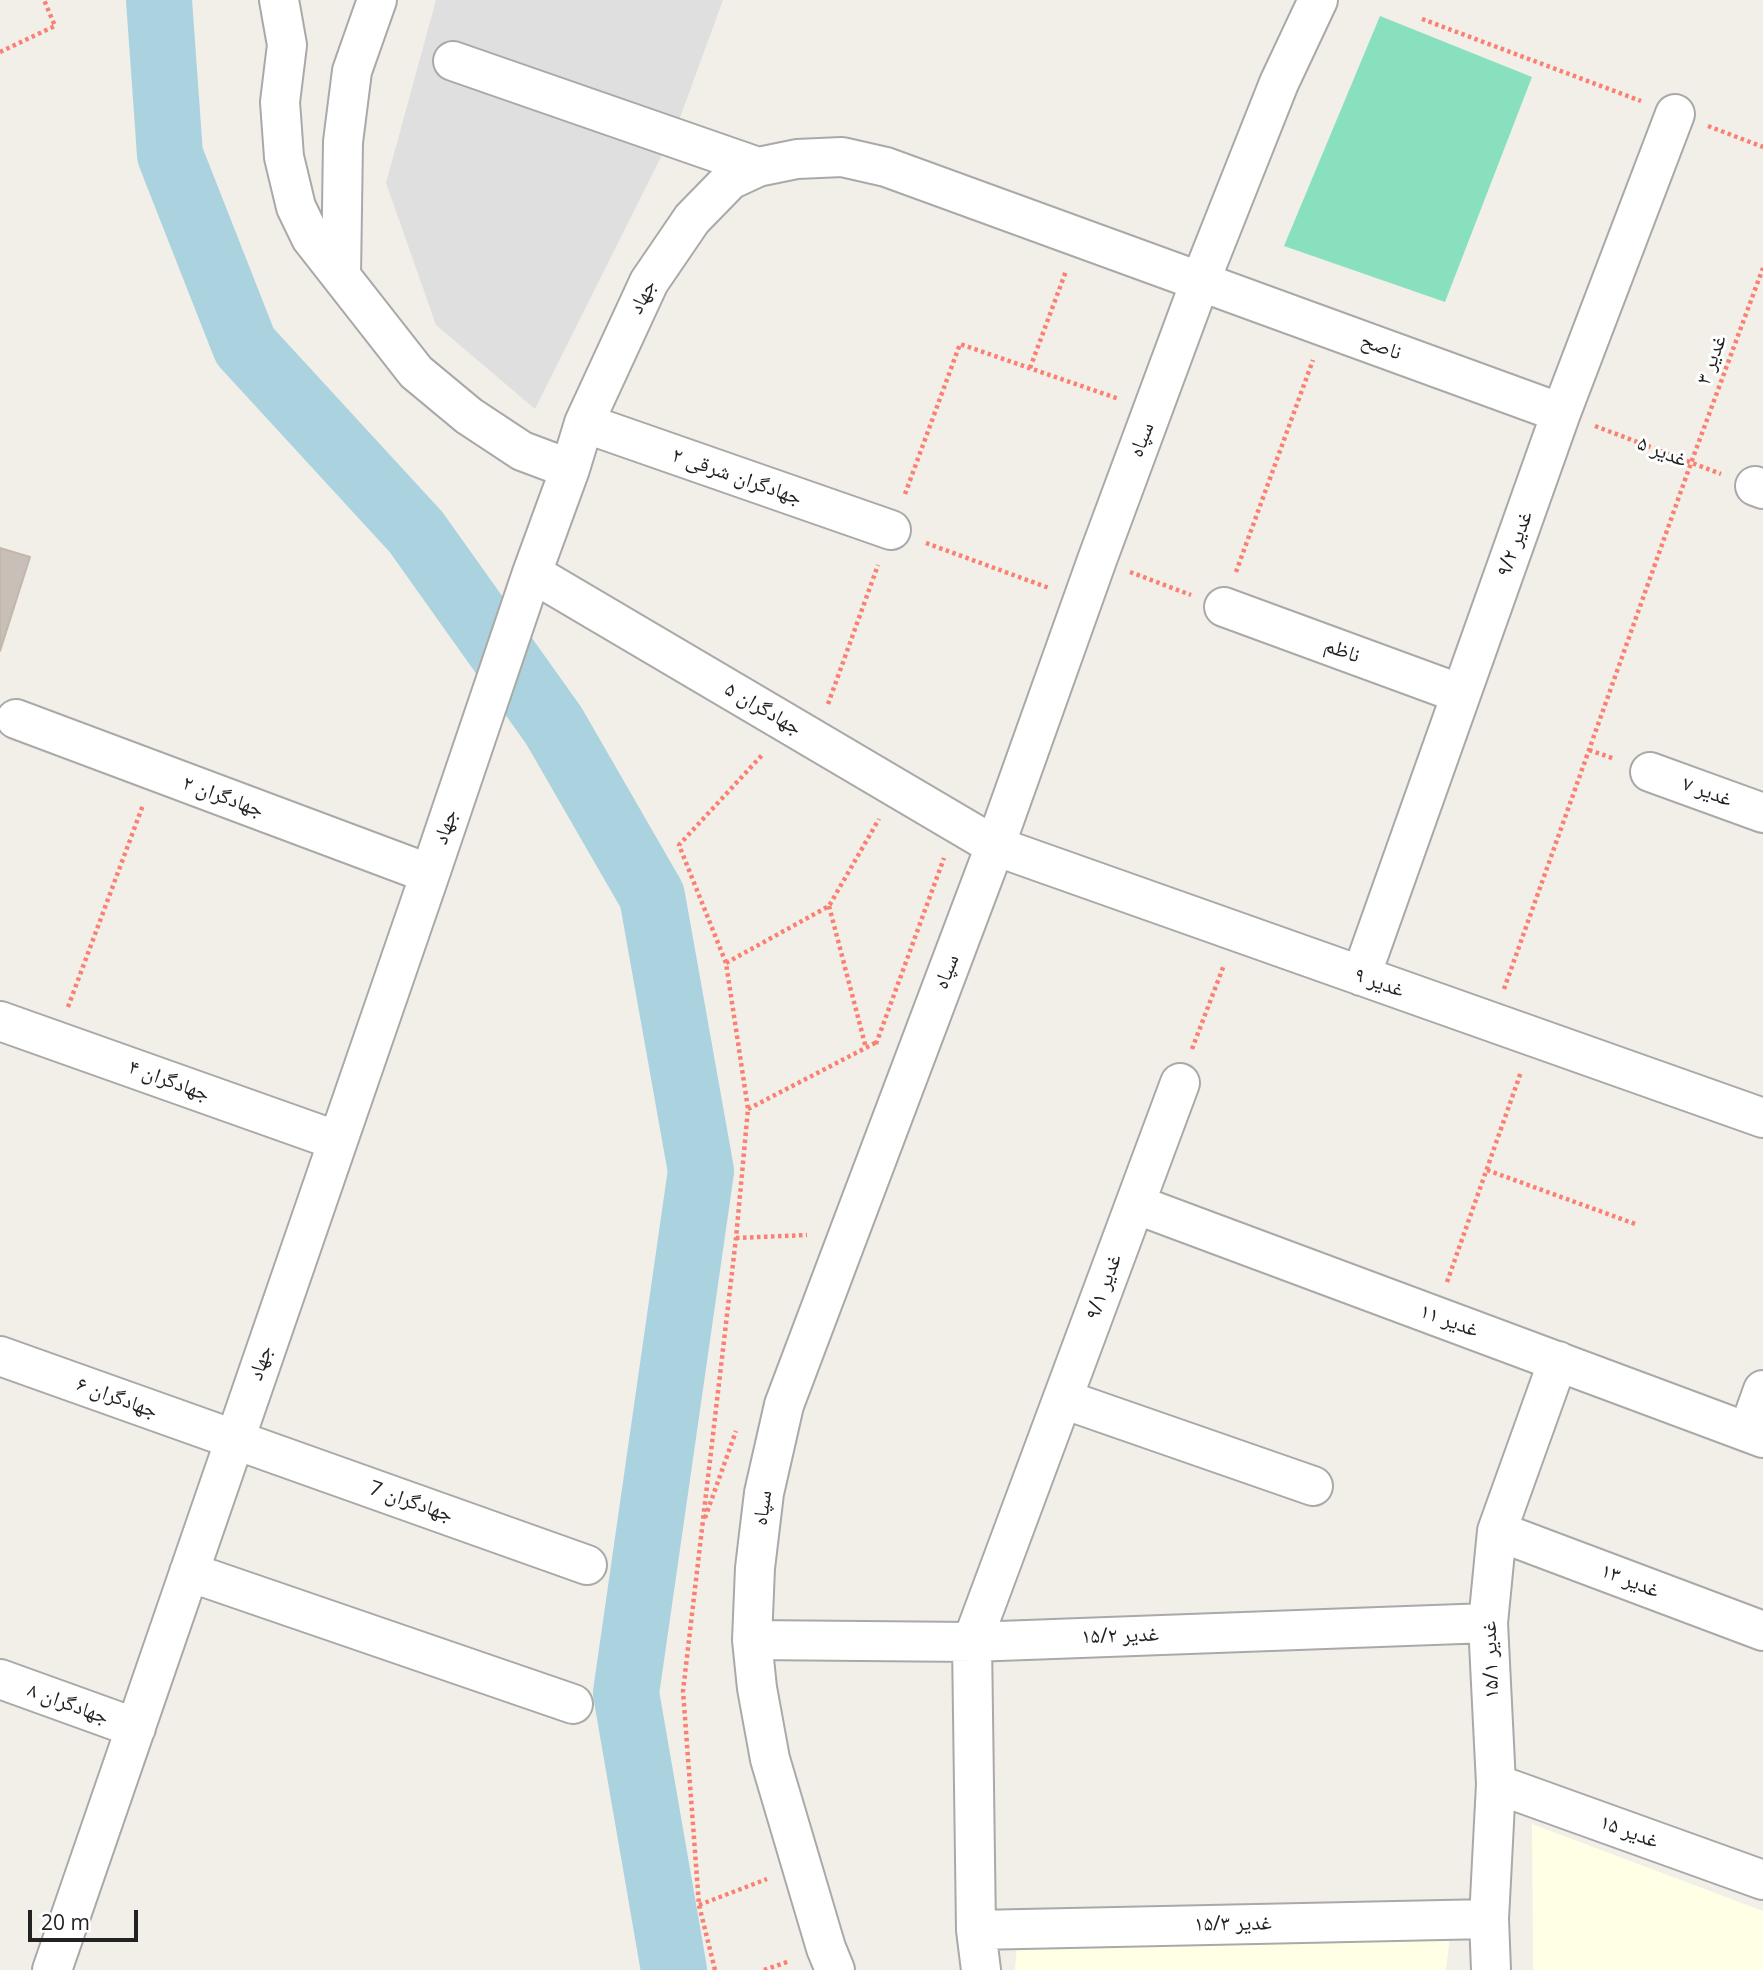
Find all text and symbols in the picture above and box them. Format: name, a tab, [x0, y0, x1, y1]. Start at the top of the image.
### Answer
street label: جهاد	[624, 276, 662, 318]
street label: ناصح	[1357, 328, 1405, 366]
street label: غدیر ۳	[1691, 332, 1733, 388]
street label: سپاه	[1124, 419, 1160, 461]
street label: غدیر ۵	[1634, 431, 1690, 473]
street label: جهادگران شرقی ۲	[669, 443, 805, 511]
street label: غدیر ۹/۲	[1491, 508, 1539, 580]
street label: ناظم	[1321, 633, 1363, 669]
street label: جهادگران ۵	[720, 677, 806, 741]
street label: جهادگران ۲	[179, 771, 267, 823]
street label: غدیر ۷	[1679, 771, 1735, 813]
street label: جهاد	[428, 806, 464, 848]
street label: سپاه	[929, 951, 965, 993]
street label: غدیر ۹	[1351, 963, 1407, 1003]
street label: جهادگران ۴	[125, 1055, 213, 1107]
street label: غدیر ۹/۱	[1080, 1251, 1128, 1323]
street label: غدیر ۱۱	[1416, 1299, 1482, 1343]
street label: جهاد	[243, 1342, 279, 1384]
street label: جهادگران ۶	[73, 1372, 161, 1424]
street label: جهادگران 7	[366, 1476, 456, 1528]
street label: سپاه	[748, 1489, 778, 1527]
street label: غدیر ۱۳	[1597, 1558, 1663, 1604]
street label: غدیر ۱۵/۱	[1477, 1621, 1505, 1699]
street label: غدیر ۱۵/۲	[1081, 1622, 1159, 1650]
street label: جهادگران ۸	[24, 1678, 112, 1730]
street label: غدیر ۱۵	[1596, 1810, 1662, 1854]
scale bar	[32, 1896, 142, 1940]
text: 20 m	[41, 1908, 90, 1936]
street label: غدیر ۱۵/۳	[1194, 1911, 1272, 1937]

